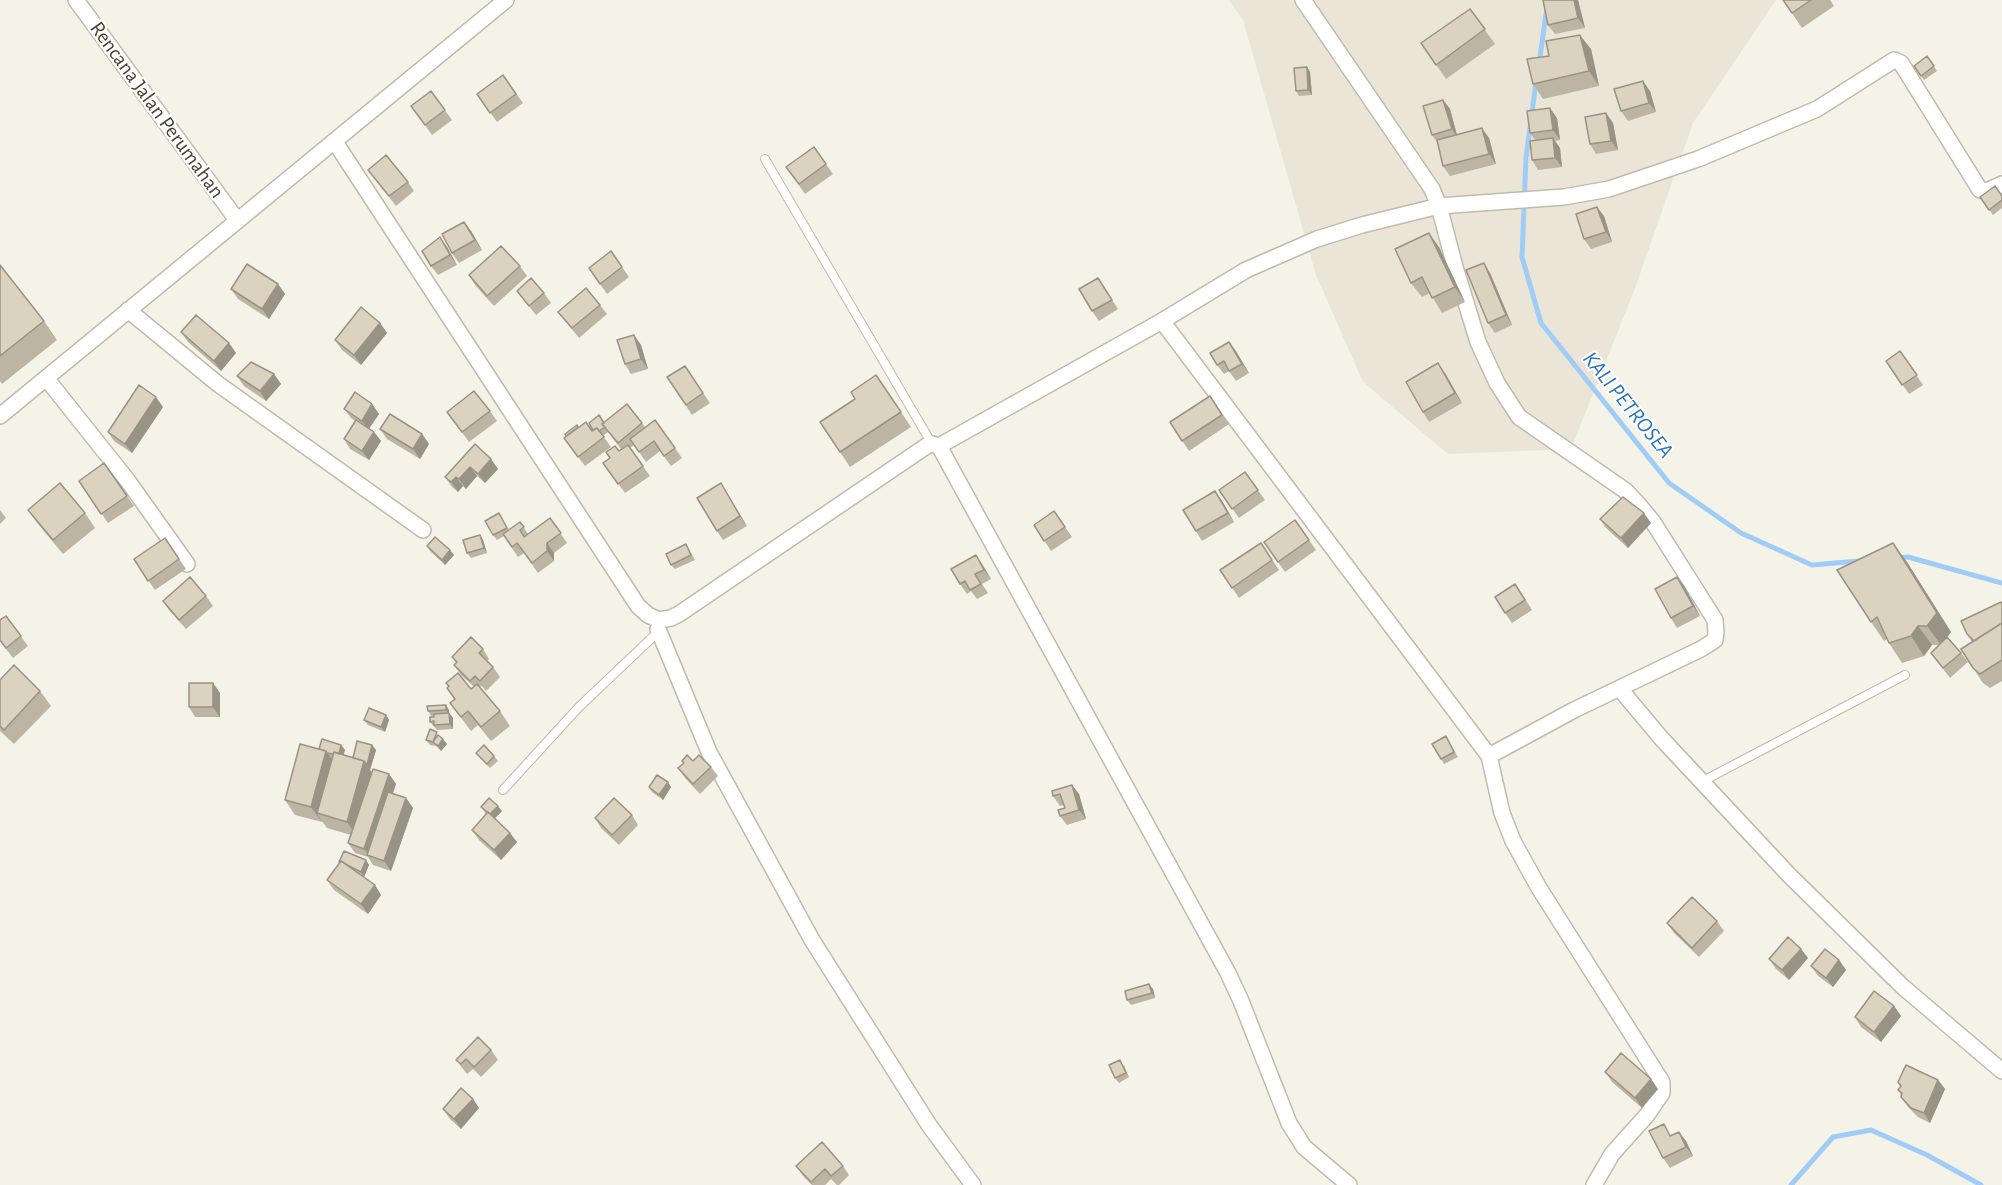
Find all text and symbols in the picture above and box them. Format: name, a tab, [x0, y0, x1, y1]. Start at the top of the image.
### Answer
street label: Rencana Jalan Perumahan	[84, 17, 230, 203]
water label: KALI PETROSEA	[1577, 346, 1679, 464]

